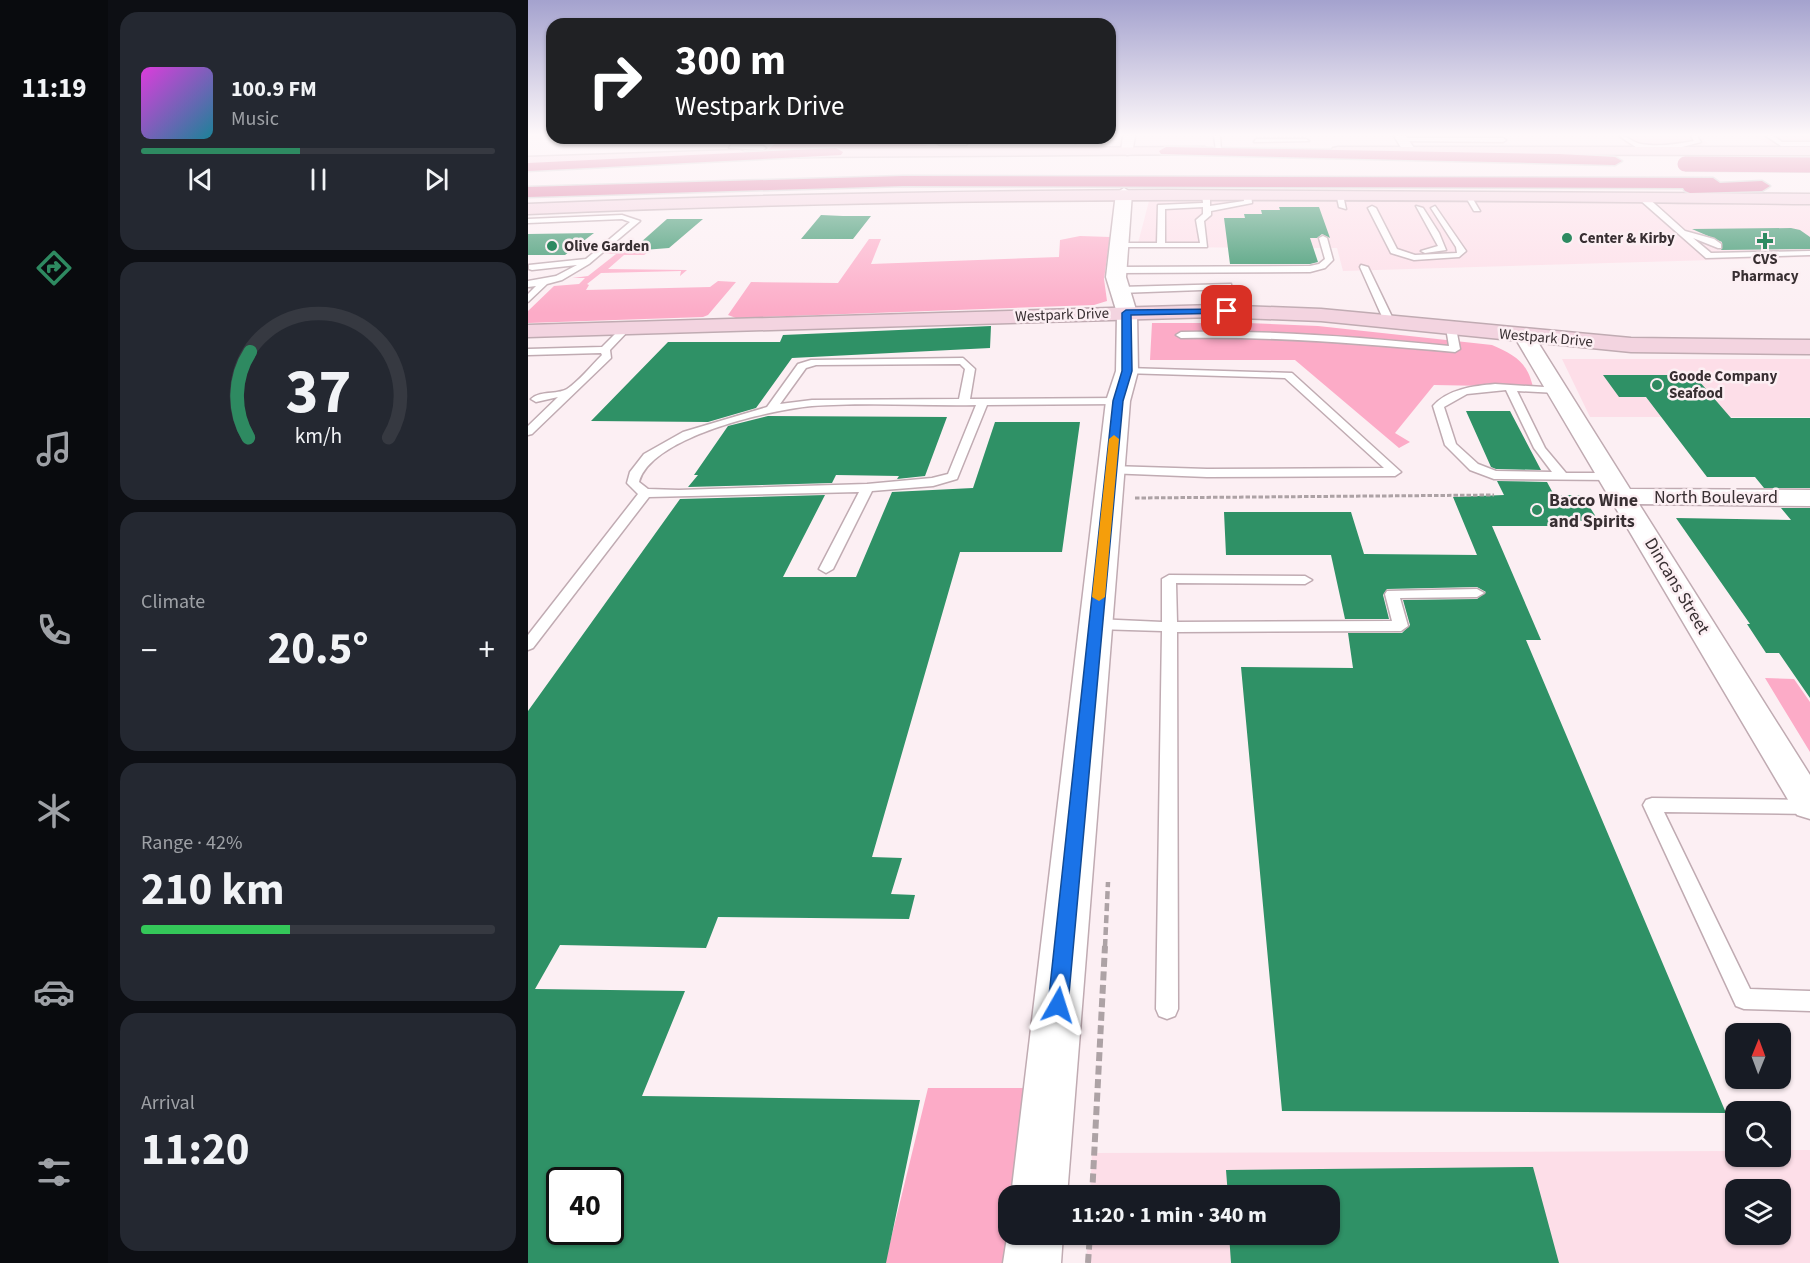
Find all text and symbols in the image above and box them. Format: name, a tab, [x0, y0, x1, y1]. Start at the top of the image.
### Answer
text: 300 m	[675, 31, 786, 91]
icon: right	[576, 42, 654, 120]
text: 11:19	[21, 69, 87, 108]
text: 100.9 FM	[231, 73, 317, 105]
text: Westpark Drive	[675, 87, 844, 126]
text: Music	[231, 105, 279, 133]
icon: previous	[184, 163, 217, 196]
icon: pause	[302, 163, 335, 196]
icon: next	[420, 163, 453, 196]
place label: Center & Kirby	[1579, 228, 1675, 249]
marker: Center & Kirby	[1560, 231, 1574, 245]
marker: CVS Pharmacy	[1758, 234, 1772, 248]
place label: Olive Garden	[564, 236, 649, 257]
marker: Olive Garden	[545, 239, 559, 253]
icon: directions	[33, 247, 75, 289]
place label: CVS Pharmacy	[1731, 249, 1799, 287]
pin	[1201, 285, 1252, 336]
icon: arrive	[1210, 294, 1243, 327]
street label: Westpark Drive	[1015, 303, 1109, 327]
street label: Westpark Drive	[1498, 323, 1594, 353]
text: 37	[285, 348, 351, 437]
place label: Goode Company Seafood	[1669, 366, 1777, 404]
marker: Goode Company Seafood	[1650, 378, 1664, 392]
text: km/h	[294, 422, 342, 453]
icon: music	[33, 428, 75, 470]
street label: North Boulevard	[1654, 485, 1778, 510]
place label: Bacco Wine and Spirits	[1549, 488, 1638, 534]
marker: Bacco Wine and Spirits	[1530, 503, 1544, 517]
street label: Dincans Street	[1638, 533, 1716, 639]
text: Climate	[141, 588, 205, 616]
icon: phone	[33, 609, 75, 651]
text: 20.5°	[267, 617, 369, 681]
text: −	[141, 627, 157, 674]
text: +	[479, 627, 495, 674]
icon: climate	[33, 790, 75, 832]
text: Range · 42%	[141, 829, 242, 857]
text: 210 km	[141, 858, 285, 922]
icon: car	[33, 971, 75, 1013]
position arrow	[1026, 973, 1090, 1037]
north arrow	[1725, 1023, 1791, 1089]
map controls	[1725, 1023, 1791, 1245]
text: Arrival	[141, 1089, 195, 1117]
button: search	[1725, 1101, 1791, 1167]
text: 11:20	[141, 1118, 250, 1182]
icon: filters	[33, 1151, 75, 1193]
speed limit sign: 40	[546, 1167, 624, 1245]
button: layers	[1725, 1179, 1791, 1245]
text: 11:20 · 1 min · 340 m	[1071, 1199, 1267, 1231]

